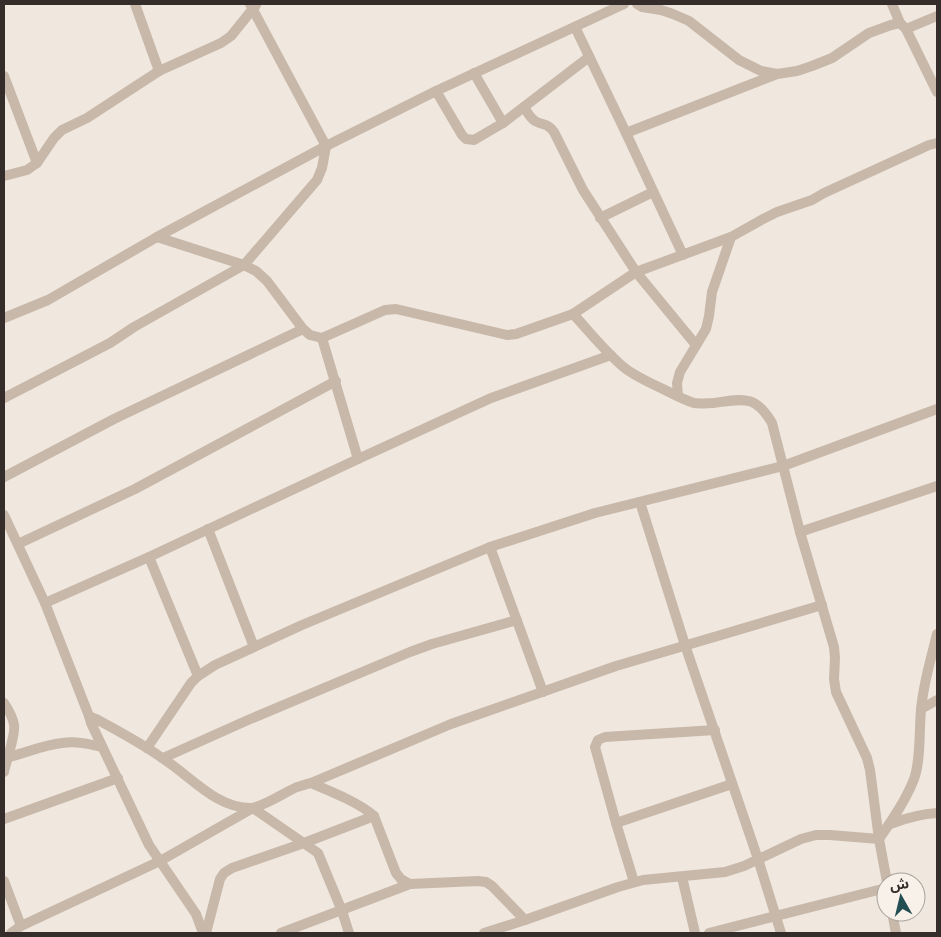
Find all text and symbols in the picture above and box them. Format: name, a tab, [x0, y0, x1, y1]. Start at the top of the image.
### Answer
north arrow	[876, 872, 926, 922]
text: ش	[888, 874, 910, 893]

